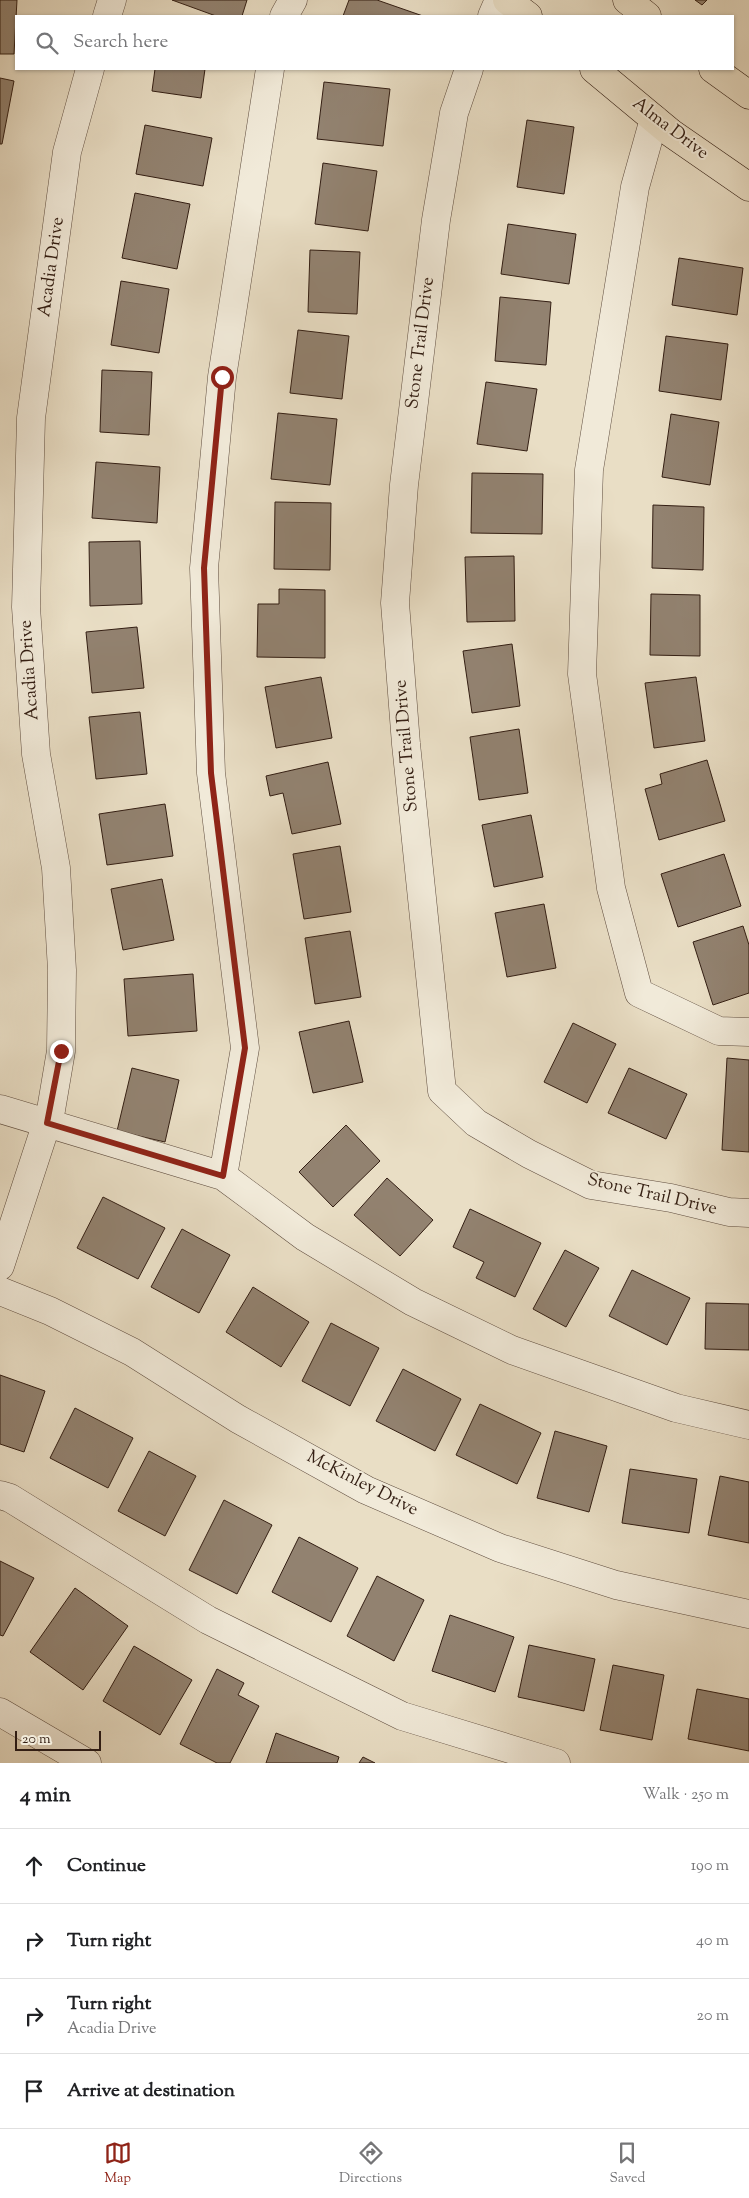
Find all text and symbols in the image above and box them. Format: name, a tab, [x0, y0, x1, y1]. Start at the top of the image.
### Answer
search box	[15, 15, 734, 70]
icon: search	[33, 29, 61, 57]
text: Search here	[73, 29, 168, 56]
street label: Alma Drive	[626, 92, 714, 166]
street label: Acadia Drive	[32, 215, 72, 319]
street label: Stone Trail Drive	[400, 276, 442, 410]
route start	[211, 366, 234, 389]
street label: Acadia Drive	[14, 619, 46, 721]
street label: Stone Trail Drive	[388, 679, 426, 813]
route end	[50, 1040, 73, 1063]
street label: Stone Trail Drive	[584, 1167, 720, 1223]
street label: McKinley Drive	[302, 1445, 422, 1523]
scale bar	[15, 1728, 101, 1751]
text: 20 m	[22, 1730, 51, 1750]
text: 4 min	[20, 1781, 71, 1811]
text: Walk · 250 m	[643, 1784, 729, 1807]
icon: ahead	[20, 1852, 48, 1880]
text: Continue	[67, 1853, 146, 1880]
text: 190 m	[691, 1855, 729, 1878]
icon: right	[20, 1927, 48, 1955]
text: Turn right	[67, 1928, 151, 1955]
text: 40 m	[696, 1930, 729, 1953]
text: Turn right	[67, 1991, 151, 2018]
icon: right	[20, 2002, 48, 2030]
text: 20 m	[696, 2005, 729, 2028]
text: Acadia Drive	[67, 2018, 156, 2041]
icon: arrive	[20, 2077, 48, 2105]
text: Arrive at destination	[67, 2078, 235, 2105]
tab: Map	[104, 2139, 132, 2189]
tab: Directions	[339, 2139, 402, 2189]
tab: Saved	[609, 2139, 645, 2189]

